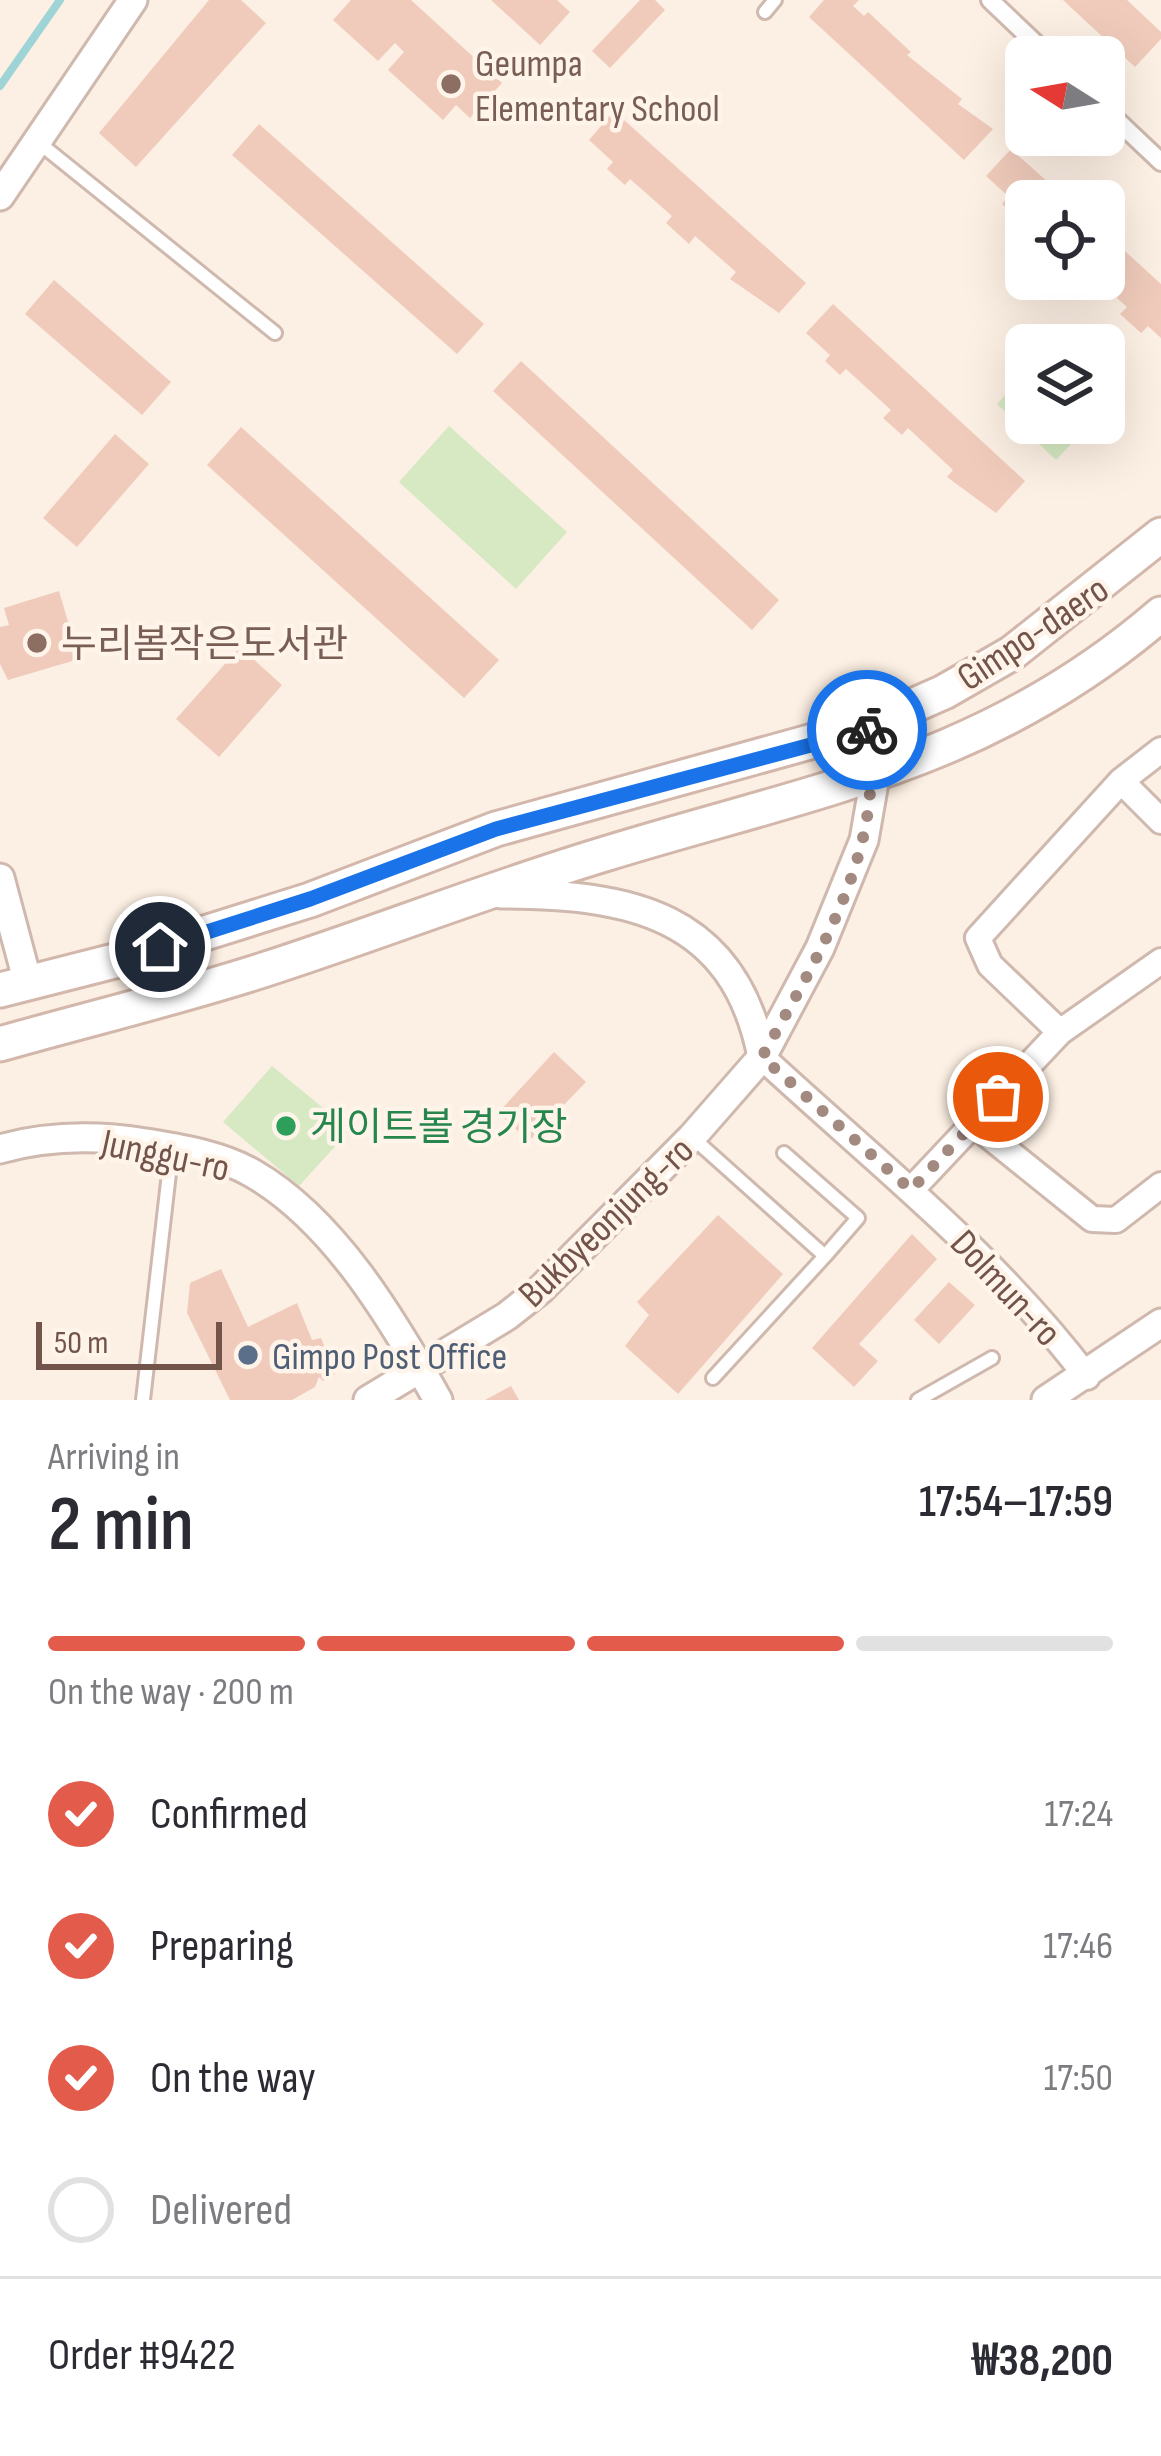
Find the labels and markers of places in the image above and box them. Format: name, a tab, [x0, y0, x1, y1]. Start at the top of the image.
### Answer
place label: Geumpa Elementary School	[475, 41, 720, 133]
marker: Geumpa Elementary School	[438, 71, 464, 97]
place label: 누리봄작은도서관	[61, 622, 348, 669]
marker: 누리봄작은도서관	[24, 630, 50, 656]
pin	[109, 896, 211, 998]
pin	[947, 1046, 1049, 1148]
place label: 게이트볼 경기장	[310, 1105, 567, 1152]
marker: 게이트볼 경기장	[273, 1113, 299, 1139]
place label: Gimpo Post Office	[272, 1334, 507, 1381]
marker: Gimpo Post Office	[235, 1342, 261, 1368]

